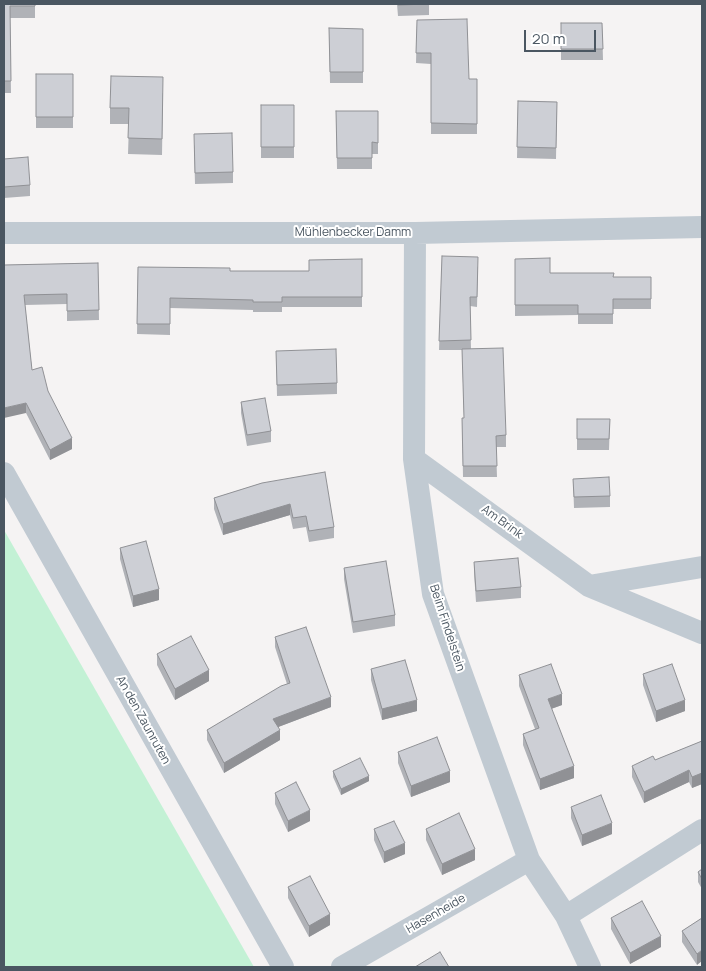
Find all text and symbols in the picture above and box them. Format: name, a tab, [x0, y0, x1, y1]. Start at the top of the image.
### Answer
scale bar	[526, 20, 598, 52]
text: 20 m	[532, 28, 565, 49]
street label: Mühlenbecker Damm	[295, 226, 411, 240]
street label: Am Brink	[478, 502, 526, 542]
street label: Beim Findelstein	[426, 583, 468, 673]
street label: An den Zaunruten	[113, 673, 173, 767]
street label: Hasenheide	[404, 891, 468, 937]

